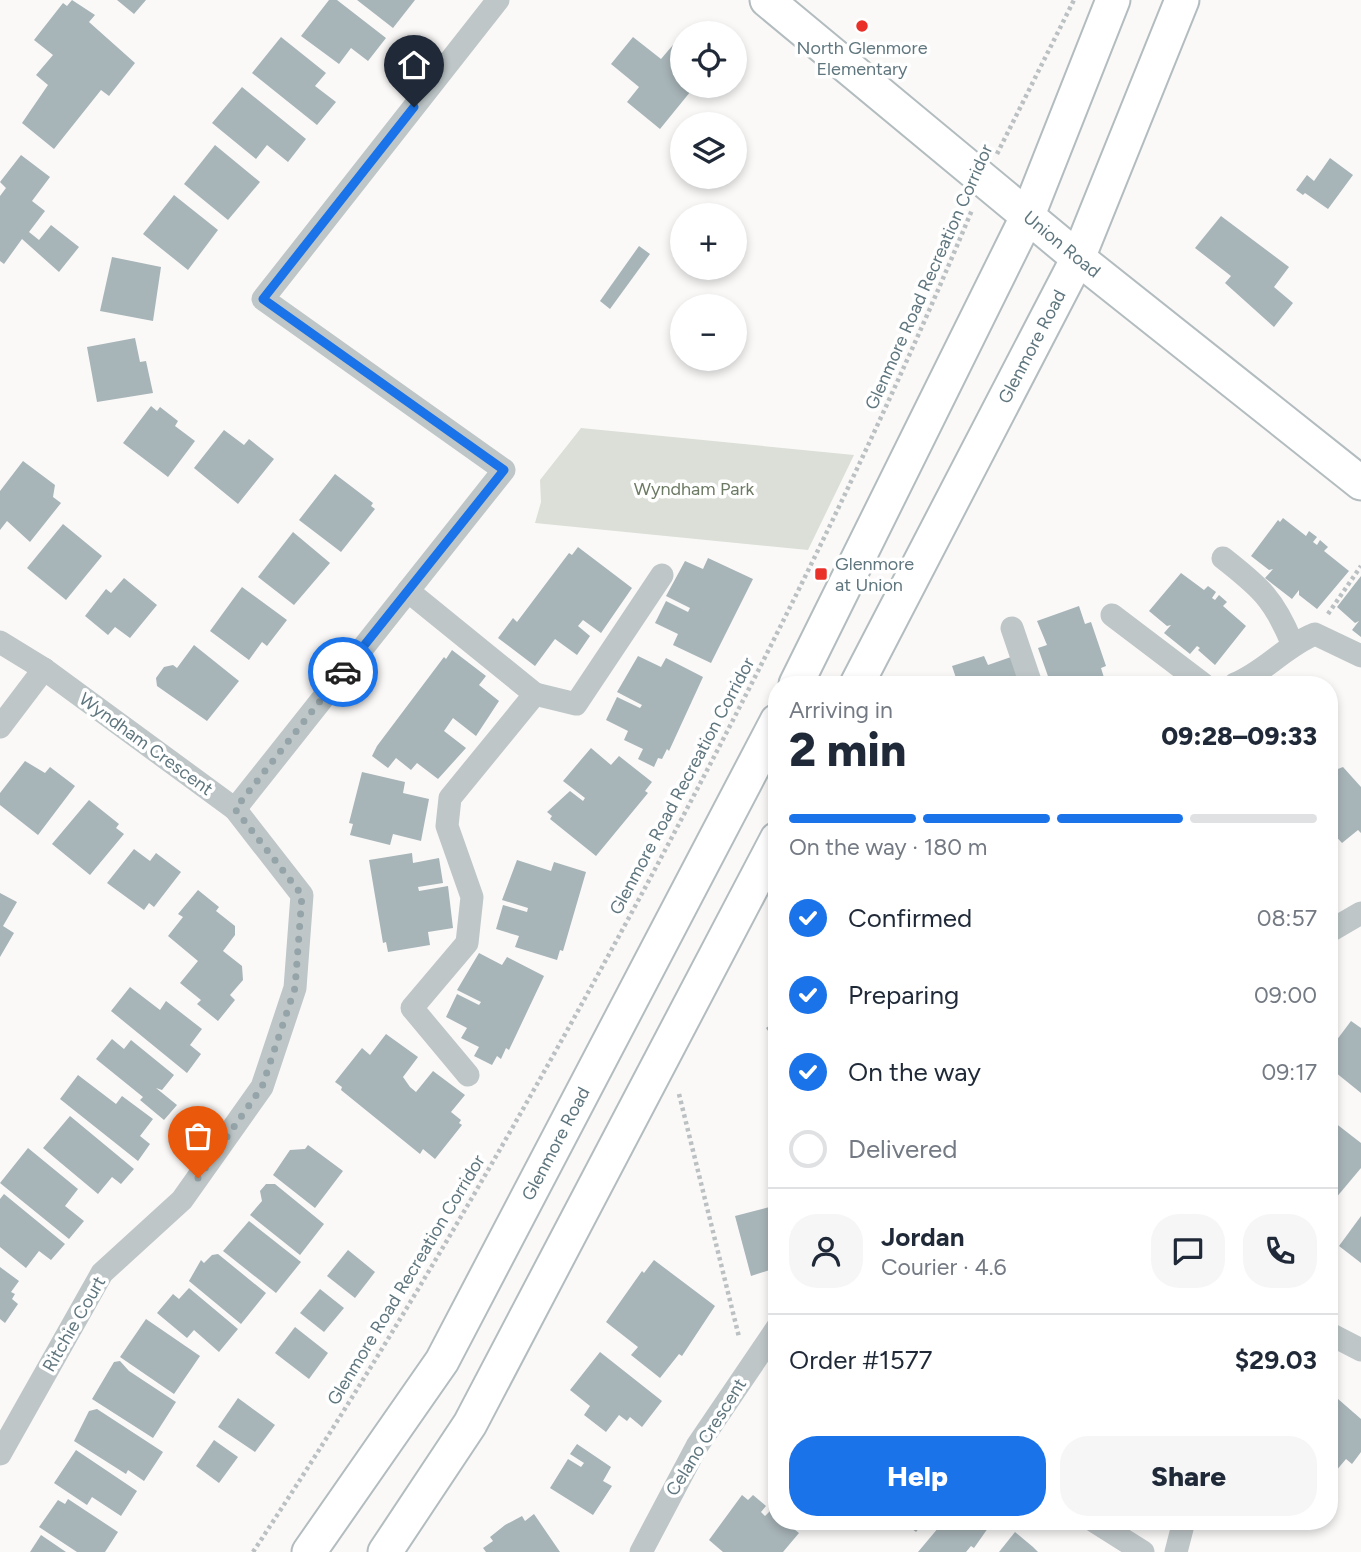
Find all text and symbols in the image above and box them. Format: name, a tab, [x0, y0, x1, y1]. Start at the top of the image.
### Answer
marker: North Glenmore Elementary	[854, 18, 870, 34]
map controls	[670, 21, 747, 371]
button: locate	[670, 21, 747, 98]
pin	[384, 35, 444, 107]
place label: North Glenmore Elementary	[797, 37, 928, 80]
icon: home	[395, 46, 433, 84]
button: layers	[670, 112, 747, 189]
street label: Glenmore Road Recreation Corridor	[860, 141, 998, 413]
button: +	[670, 203, 747, 280]
street label: Union Road	[1019, 206, 1105, 283]
street label: Glenmore Road	[993, 286, 1071, 407]
button: −	[670, 294, 747, 371]
park label: Wyndham Park	[634, 478, 755, 500]
place label: Glenmore at Union	[835, 553, 914, 596]
marker: Glenmore at Union	[813, 566, 829, 582]
courier	[308, 637, 378, 707]
icon: car	[324, 653, 362, 691]
street label: Glenmore Road Recreation Corridor	[605, 654, 759, 918]
street label: Wyndham Crescent	[75, 688, 217, 800]
text: Arriving in	[789, 696, 893, 724]
text: 09:28–09:33	[1161, 720, 1317, 752]
text: 2 min	[789, 722, 906, 778]
text: On the way · 180 m	[789, 833, 987, 861]
icon: check	[789, 899, 827, 937]
text: Confirmed	[848, 902, 972, 934]
text: 08:57	[1257, 904, 1317, 932]
icon: check	[789, 976, 827, 1014]
text: Preparing	[848, 979, 959, 1011]
text: 09:00	[1254, 981, 1317, 1009]
icon: check	[789, 1053, 827, 1091]
text: On the way	[848, 1056, 981, 1088]
text: 09:17	[1262, 1058, 1317, 1086]
street label: Glenmore Road	[517, 1083, 595, 1204]
pin	[168, 1106, 228, 1178]
icon: bag	[179, 1117, 217, 1155]
text: Delivered	[848, 1133, 957, 1165]
street label: Glenmore Road Recreation Corridor	[322, 1151, 490, 1409]
button: person	[789, 1214, 863, 1288]
button: chat	[1151, 1214, 1225, 1288]
button: phone	[1243, 1214, 1317, 1288]
text: Jordan	[881, 1221, 964, 1253]
text: Courier · 4.6	[881, 1253, 1007, 1281]
street label: Ritchie Court	[38, 1272, 110, 1376]
text: Order #1577	[789, 1344, 933, 1376]
text: $29.03	[1235, 1344, 1317, 1376]
street label: Celano Crescent	[661, 1374, 751, 1500]
button: Help	[789, 1436, 1046, 1516]
button: Share	[1060, 1436, 1317, 1516]

